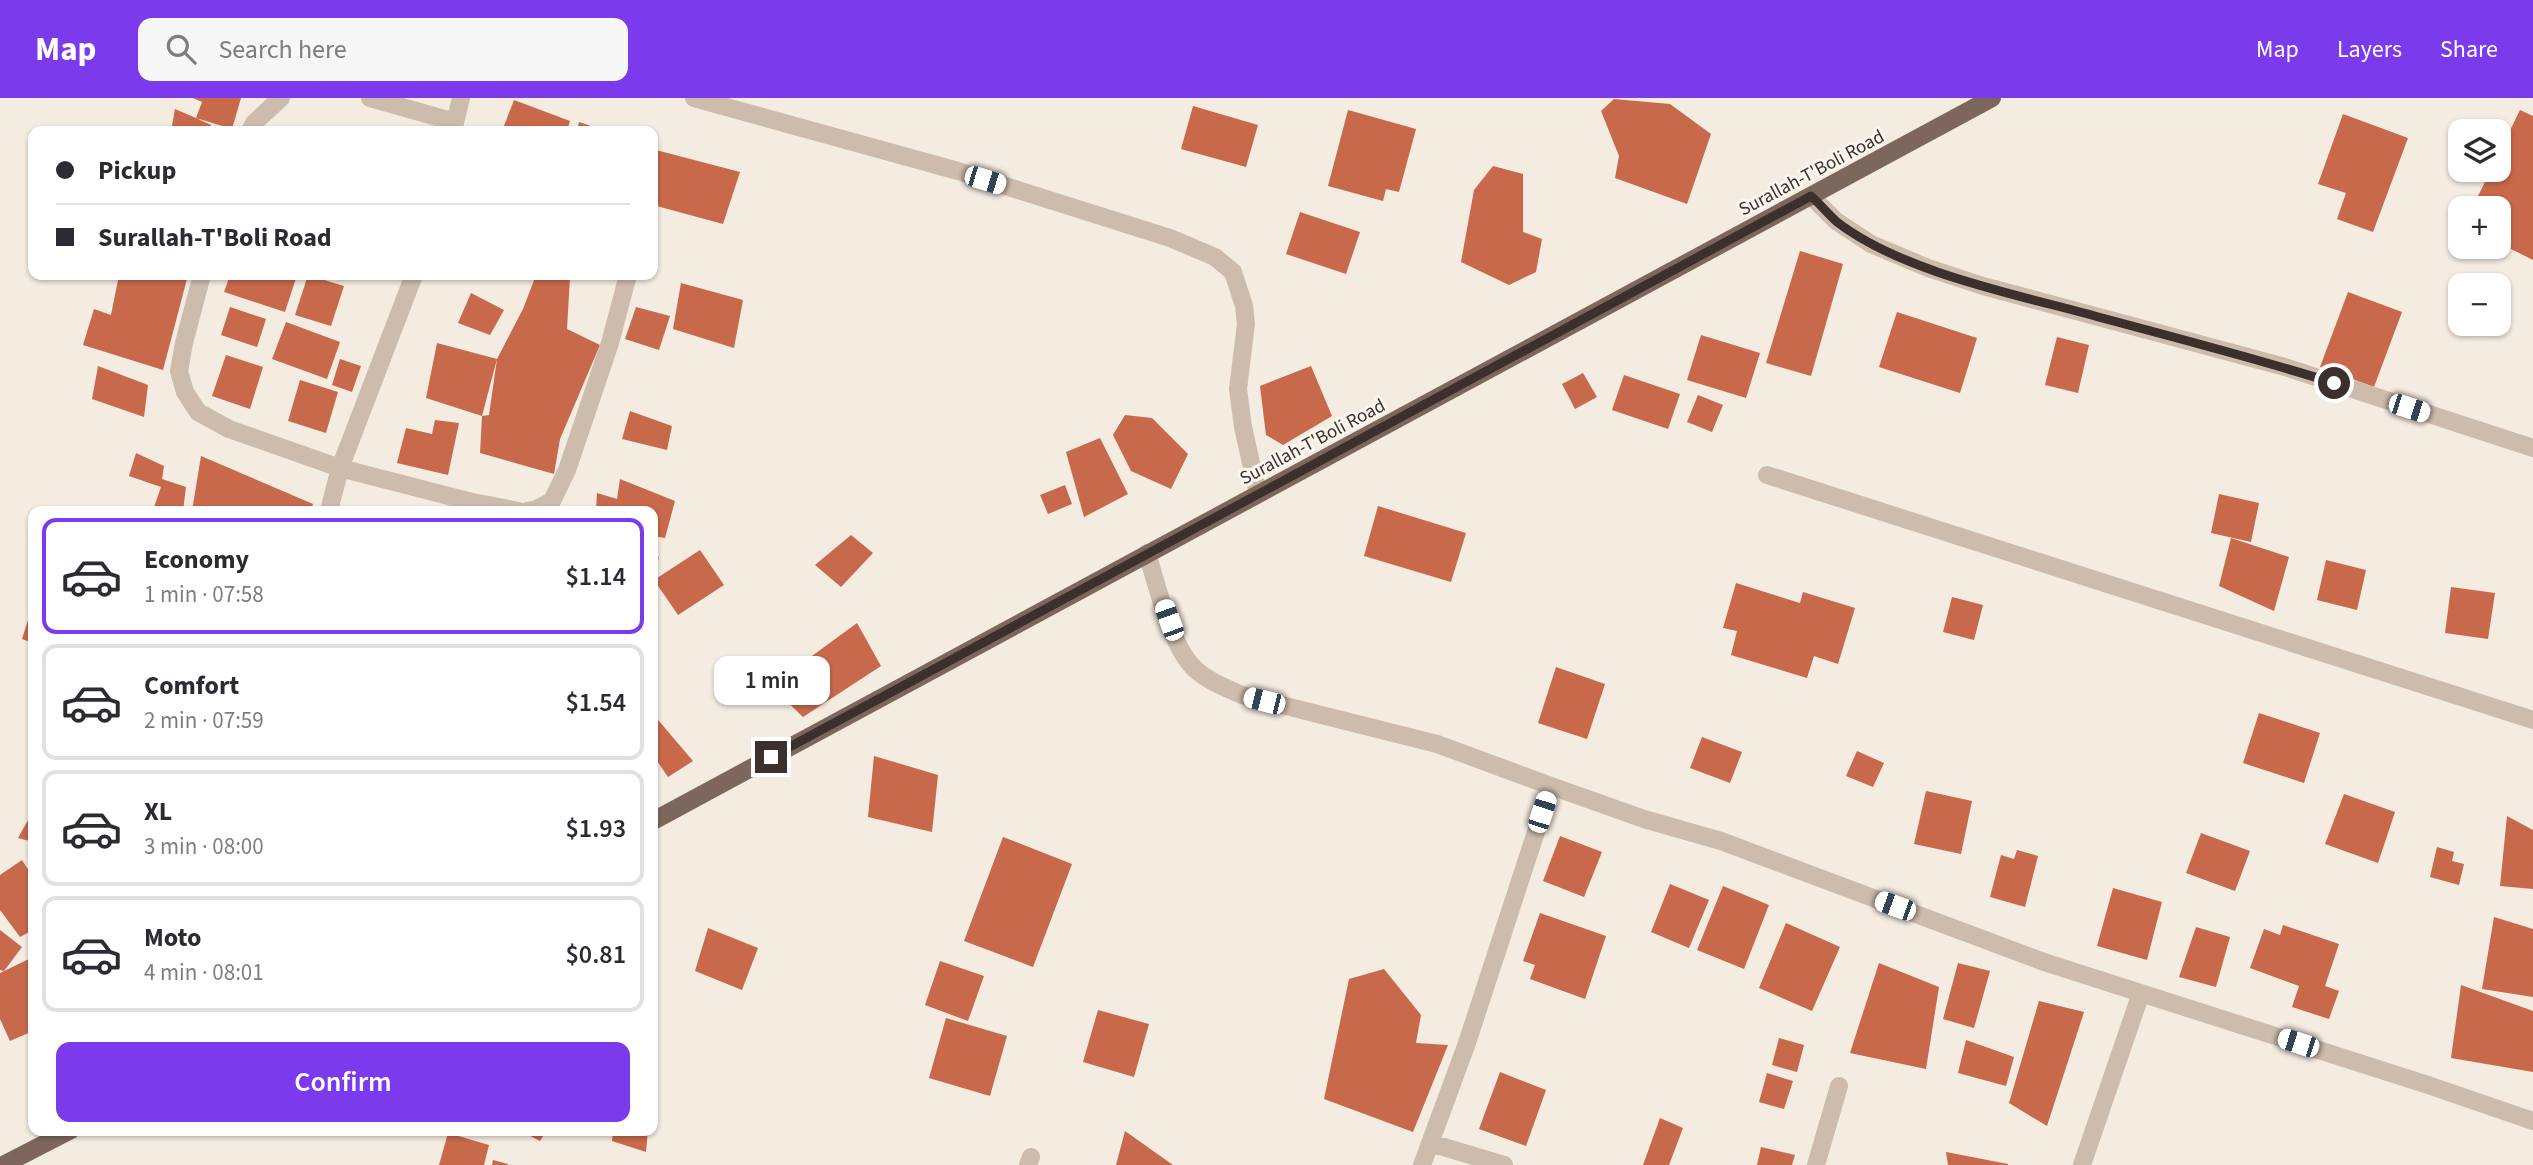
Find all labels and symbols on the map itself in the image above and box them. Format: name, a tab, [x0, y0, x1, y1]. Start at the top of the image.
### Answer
street label: Surallah-T'Boli Road	[1734, 124, 1889, 223]
car	[962, 164, 1009, 196]
route start	[2318, 367, 2350, 399]
car	[2386, 392, 2433, 424]
street label: Surallah-T'Boli Road	[1235, 393, 1390, 492]
car	[1152, 597, 1187, 643]
callout: 1 min	[713, 656, 829, 704]
car	[1242, 686, 1287, 716]
route end	[755, 741, 787, 773]
car	[1526, 789, 1559, 835]
car	[1872, 889, 1919, 923]
car	[2275, 1027, 2322, 1059]

